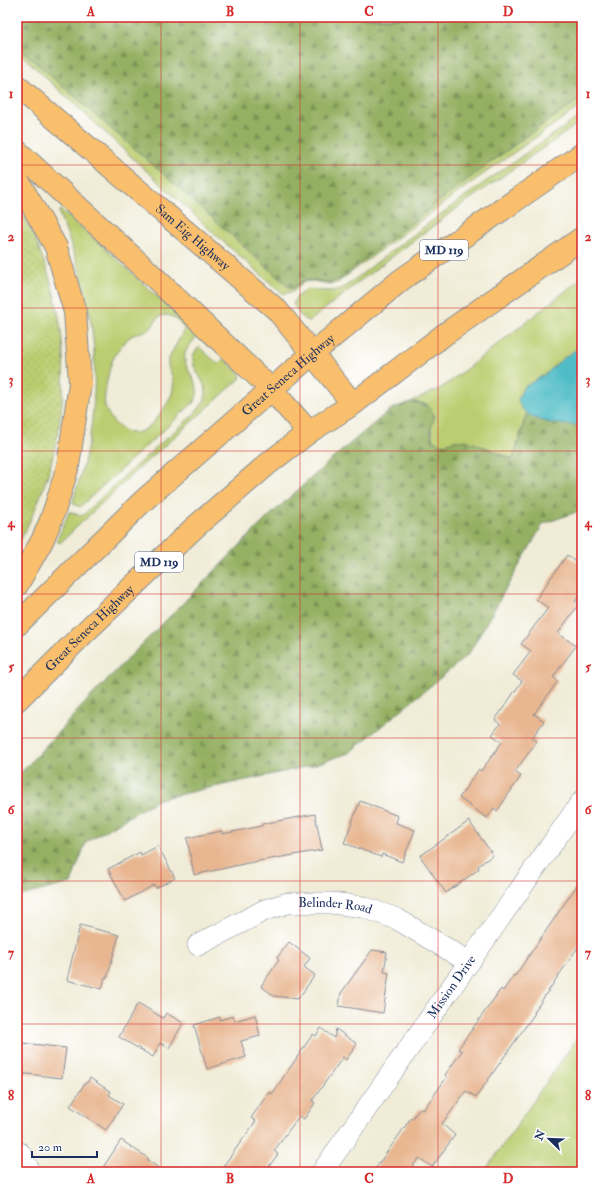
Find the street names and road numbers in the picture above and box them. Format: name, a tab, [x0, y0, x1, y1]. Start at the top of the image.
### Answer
street label: Sam Eig Highway	[152, 201, 234, 275]
road number: MD 119	[420, 240, 468, 260]
street label: Great Seneca Highway	[238, 330, 339, 420]
road number: MD 119	[135, 552, 183, 572]
street label: Great Seneca Highway	[42, 581, 138, 675]
street label: Belinder Road	[298, 895, 375, 918]
street label: Mission Drive	[424, 952, 480, 1022]

